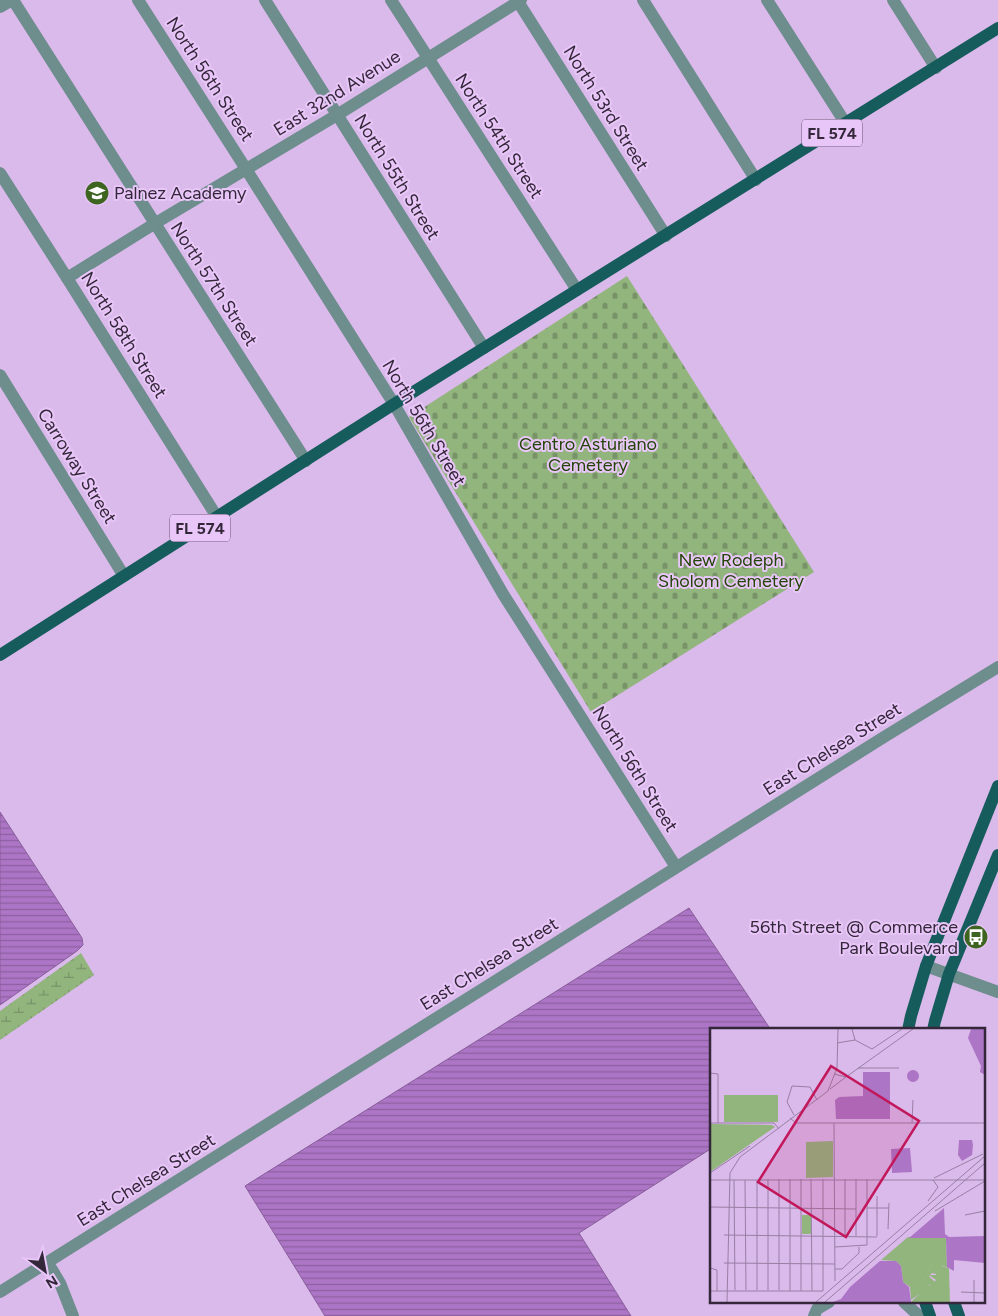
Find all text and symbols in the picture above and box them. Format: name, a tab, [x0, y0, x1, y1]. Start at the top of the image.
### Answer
street label: North 56th Street	[162, 13, 259, 146]
street label: North 53rd Street	[559, 41, 653, 175]
street label: East 32nd Avenue	[270, 45, 405, 141]
street label: North 54th Street	[450, 69, 548, 203]
street label: North 55th Street	[349, 110, 445, 244]
road number: FL 574	[802, 120, 862, 146]
school or university icon: Palnez Academy	[84, 180, 110, 206]
place label: Palnez Academy	[114, 182, 247, 204]
street label: North 57th Street	[166, 218, 262, 350]
street label: North 58th Street	[76, 268, 172, 402]
street label: North 56th Street	[377, 356, 471, 491]
street label: Carroway Street	[33, 404, 121, 528]
park label: Centro Asturiano Cemetery	[519, 433, 657, 476]
road number: FL 574	[170, 514, 230, 542]
park label: New Rodeph Sholom Cemetery	[658, 549, 804, 592]
street label: East Chelsea Street	[759, 698, 905, 800]
street label: North 56th Street	[588, 702, 683, 836]
street label: East Chelsea Street	[416, 913, 562, 1015]
place label: 56th Street @ Commerce Park Boulevard	[750, 916, 958, 959]
bus stop icon: 56th Street @ Commerce Park Boulevard	[963, 924, 989, 950]
inset map	[710, 1028, 986, 1304]
street label: East Chelsea Street	[73, 1129, 219, 1231]
north arrow	[20, 1246, 70, 1296]
text: N	[43, 1272, 61, 1292]

